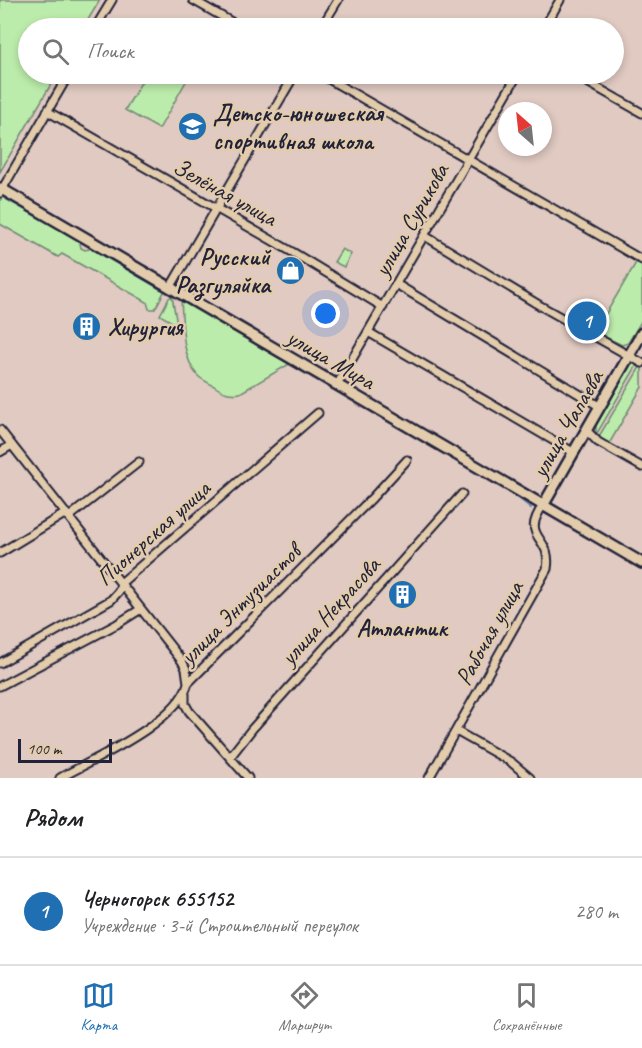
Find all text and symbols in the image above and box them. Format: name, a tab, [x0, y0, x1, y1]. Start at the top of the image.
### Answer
search box	[18, 18, 624, 84]
icon: search	[39, 35, 72, 68]
text: Поиск	[87, 37, 133, 65]
place label: Детско-юношеская спортивная школа	[213, 98, 384, 156]
north arrow	[498, 102, 552, 156]
school or university icon: Детско-юношеская спортивная школа	[176, 111, 208, 143]
street label: Зелёная улица	[168, 151, 283, 233]
street label: улица Сурикова	[366, 157, 456, 284]
place label: Русский Разгуляйка	[176, 242, 272, 301]
shop icon: Русский Разгуляйка	[275, 255, 307, 287]
pin: 1	[568, 298, 606, 344]
your location	[311, 299, 340, 328]
building icon: Хирургия	[71, 311, 103, 343]
place label: Хирургия	[108, 312, 184, 342]
street label: улица Мира	[280, 321, 381, 397]
street label: улица Чапаева	[523, 364, 611, 485]
street label: Пионерская улица	[90, 473, 217, 592]
street label: улица Энтузиастов	[172, 534, 310, 672]
street label: улица Некрасова	[272, 550, 387, 673]
street label: Рабочая улица	[448, 574, 531, 690]
building icon: Атлантик	[386, 579, 418, 611]
place label: Атлантик	[357, 613, 450, 643]
scale bar	[18, 736, 112, 764]
text: 100 m	[27, 739, 61, 759]
text: Рядом	[24, 801, 82, 834]
text: Черногорск 655152	[81, 885, 233, 913]
text: 1	[39, 899, 48, 924]
text: 280 m	[575, 899, 618, 924]
text: Учреждение · 3-й Строительный переулок	[81, 913, 358, 938]
tab: Карта	[81, 979, 117, 1035]
tab: Маршрут	[278, 979, 331, 1035]
tab: Сохранённые	[492, 979, 561, 1035]

